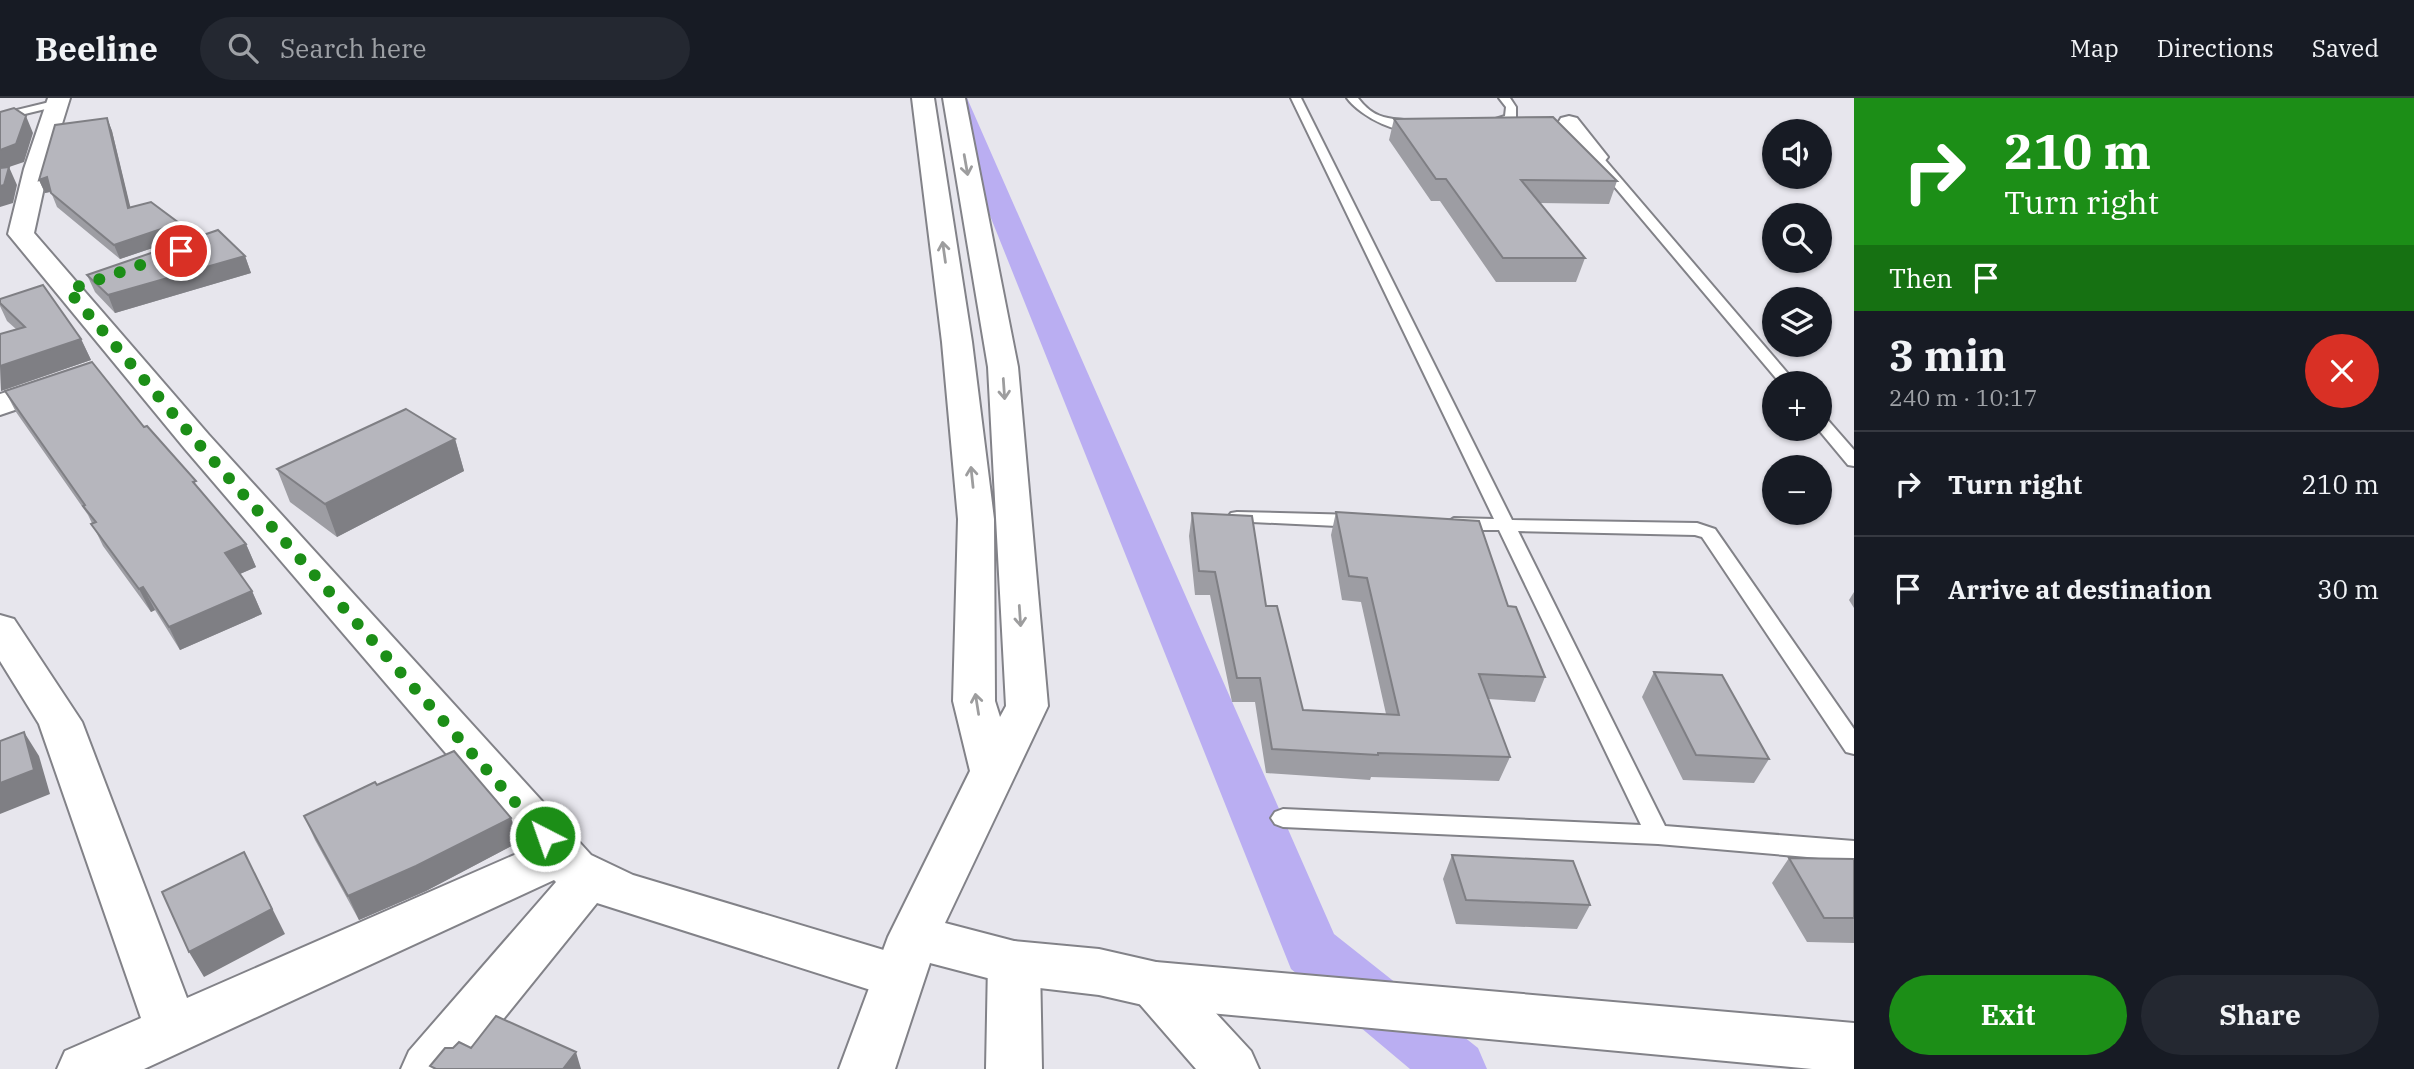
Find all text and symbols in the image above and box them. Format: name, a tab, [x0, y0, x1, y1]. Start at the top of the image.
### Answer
search box	[200, 17, 690, 80]
text: Beeline	[35, 27, 158, 70]
icon: search	[224, 29, 262, 67]
text: Search here	[280, 31, 426, 65]
text: Map	[2070, 32, 2119, 64]
text: Directions	[2157, 32, 2274, 64]
text: Saved	[2312, 32, 2379, 64]
map controls	[1762, 119, 1832, 525]
button: sound	[1762, 119, 1832, 189]
text: 210 m	[2004, 119, 2151, 182]
icon: right	[1889, 126, 1980, 217]
one-way arrow	[960, 153, 973, 176]
text: Turn right	[2004, 181, 2159, 223]
button: search	[1762, 203, 1832, 273]
pin	[151, 221, 211, 281]
icon: arrive	[162, 232, 200, 270]
one-way arrow	[938, 241, 951, 264]
icon: arrive	[1967, 259, 2005, 297]
text: Then	[1889, 261, 1953, 295]
button: layers	[1762, 287, 1832, 357]
text: 3 min	[1889, 328, 2007, 383]
button: close	[2305, 334, 2379, 408]
button: +	[1762, 371, 1832, 441]
one-way arrow	[998, 378, 1011, 400]
text: 240 m · 10:17	[1889, 382, 2038, 412]
button: −	[1762, 455, 1832, 525]
icon: right	[1889, 465, 1927, 503]
one-way arrow	[965, 467, 978, 489]
text: Turn right	[1948, 467, 2082, 501]
text: 210 m	[2301, 467, 2379, 501]
icon: arrive	[1889, 570, 1927, 608]
text: Arrive at destination	[1948, 572, 2212, 606]
text: 30 m	[2317, 572, 2379, 606]
one-way arrow	[1014, 604, 1027, 627]
one-way arrow	[970, 693, 983, 716]
position arrow	[508, 799, 582, 873]
button: Exit	[1889, 975, 2127, 1055]
button: Share	[2141, 975, 2379, 1055]

